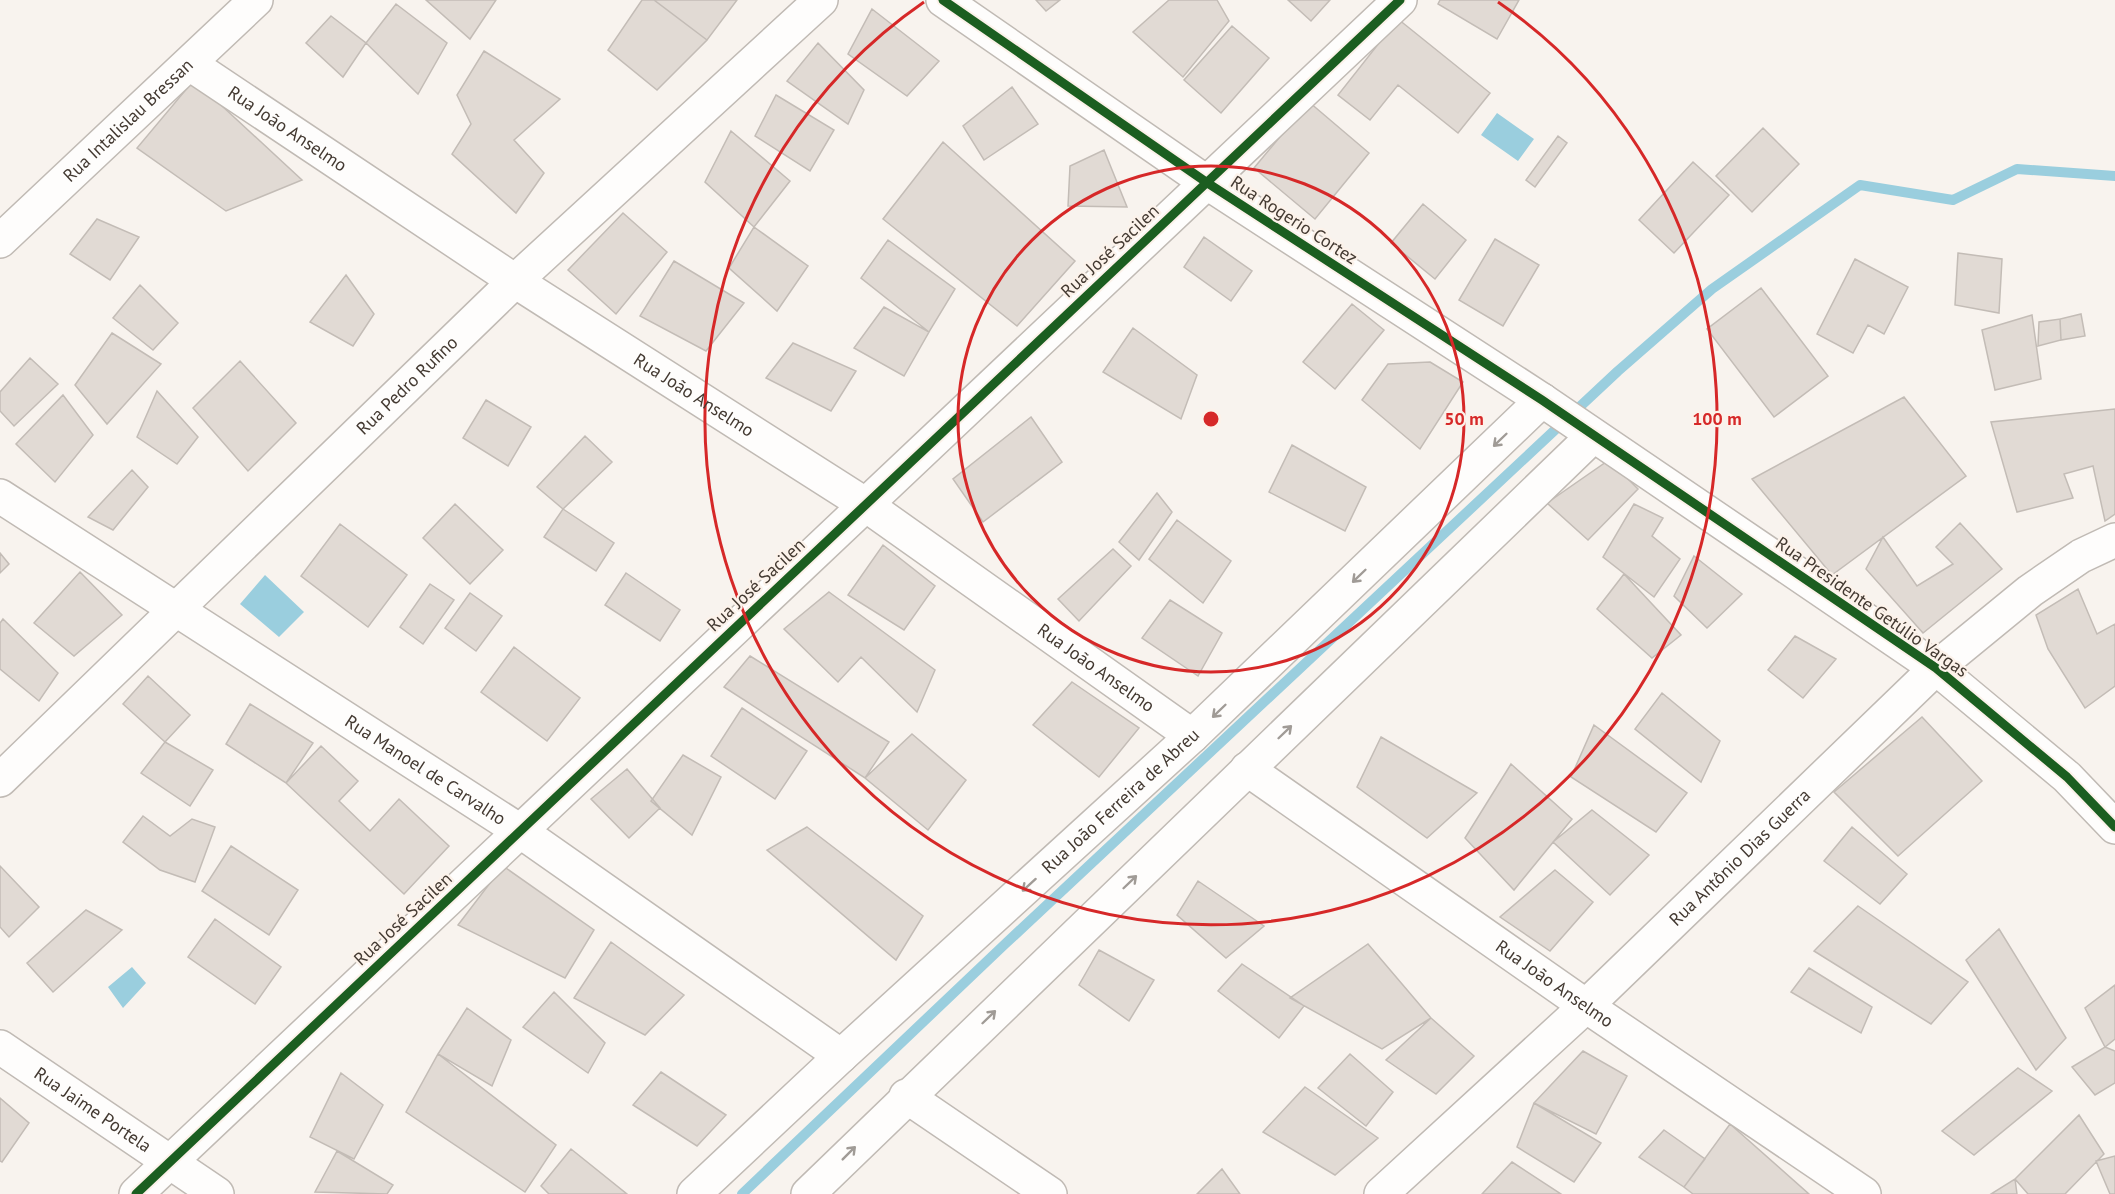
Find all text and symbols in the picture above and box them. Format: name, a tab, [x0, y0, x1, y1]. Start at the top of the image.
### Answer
street label: Rua Intalislau Bressan	[58, 53, 198, 187]
street label: Rua João Anselmo	[224, 81, 352, 177]
street label: Rua Rogerio Cortez	[1227, 170, 1362, 269]
street label: Rua José Sacilen	[1056, 199, 1164, 302]
street label: Rua Pedro Rufino	[351, 331, 462, 439]
street label: Rua João Anselmo	[630, 348, 759, 442]
text: 50 m	[1444, 407, 1484, 430]
text: 100 m	[1692, 407, 1742, 430]
centre of rings	[1201, 409, 1221, 429]
one-way arrow	[1493, 433, 1508, 447]
street label: Rua Presidente Getúlio Vargas	[1771, 531, 1973, 682]
street label: Rua José Sacilen	[702, 533, 810, 636]
one-way arrow	[1352, 568, 1367, 583]
street label: Rua João Anselmo	[1033, 618, 1159, 717]
one-way arrow	[1211, 703, 1226, 718]
street label: Rua Manoel de Carvalho	[341, 709, 510, 830]
street label: Rua João Ferreira de Abreu	[1037, 723, 1204, 878]
one-way arrow	[1278, 725, 1293, 740]
street label: Rua Antônio Dias Guerra	[1664, 784, 1815, 930]
street label: Rua José Sacilen	[349, 867, 457, 970]
one-way arrow	[1122, 875, 1137, 889]
one-way arrow	[1021, 878, 1036, 892]
street label: Rua João Anselmo	[1491, 934, 1618, 1032]
one-way arrow	[981, 1010, 996, 1024]
street label: Rua Jaime Portela	[30, 1062, 156, 1157]
one-way arrow	[842, 1146, 857, 1160]

